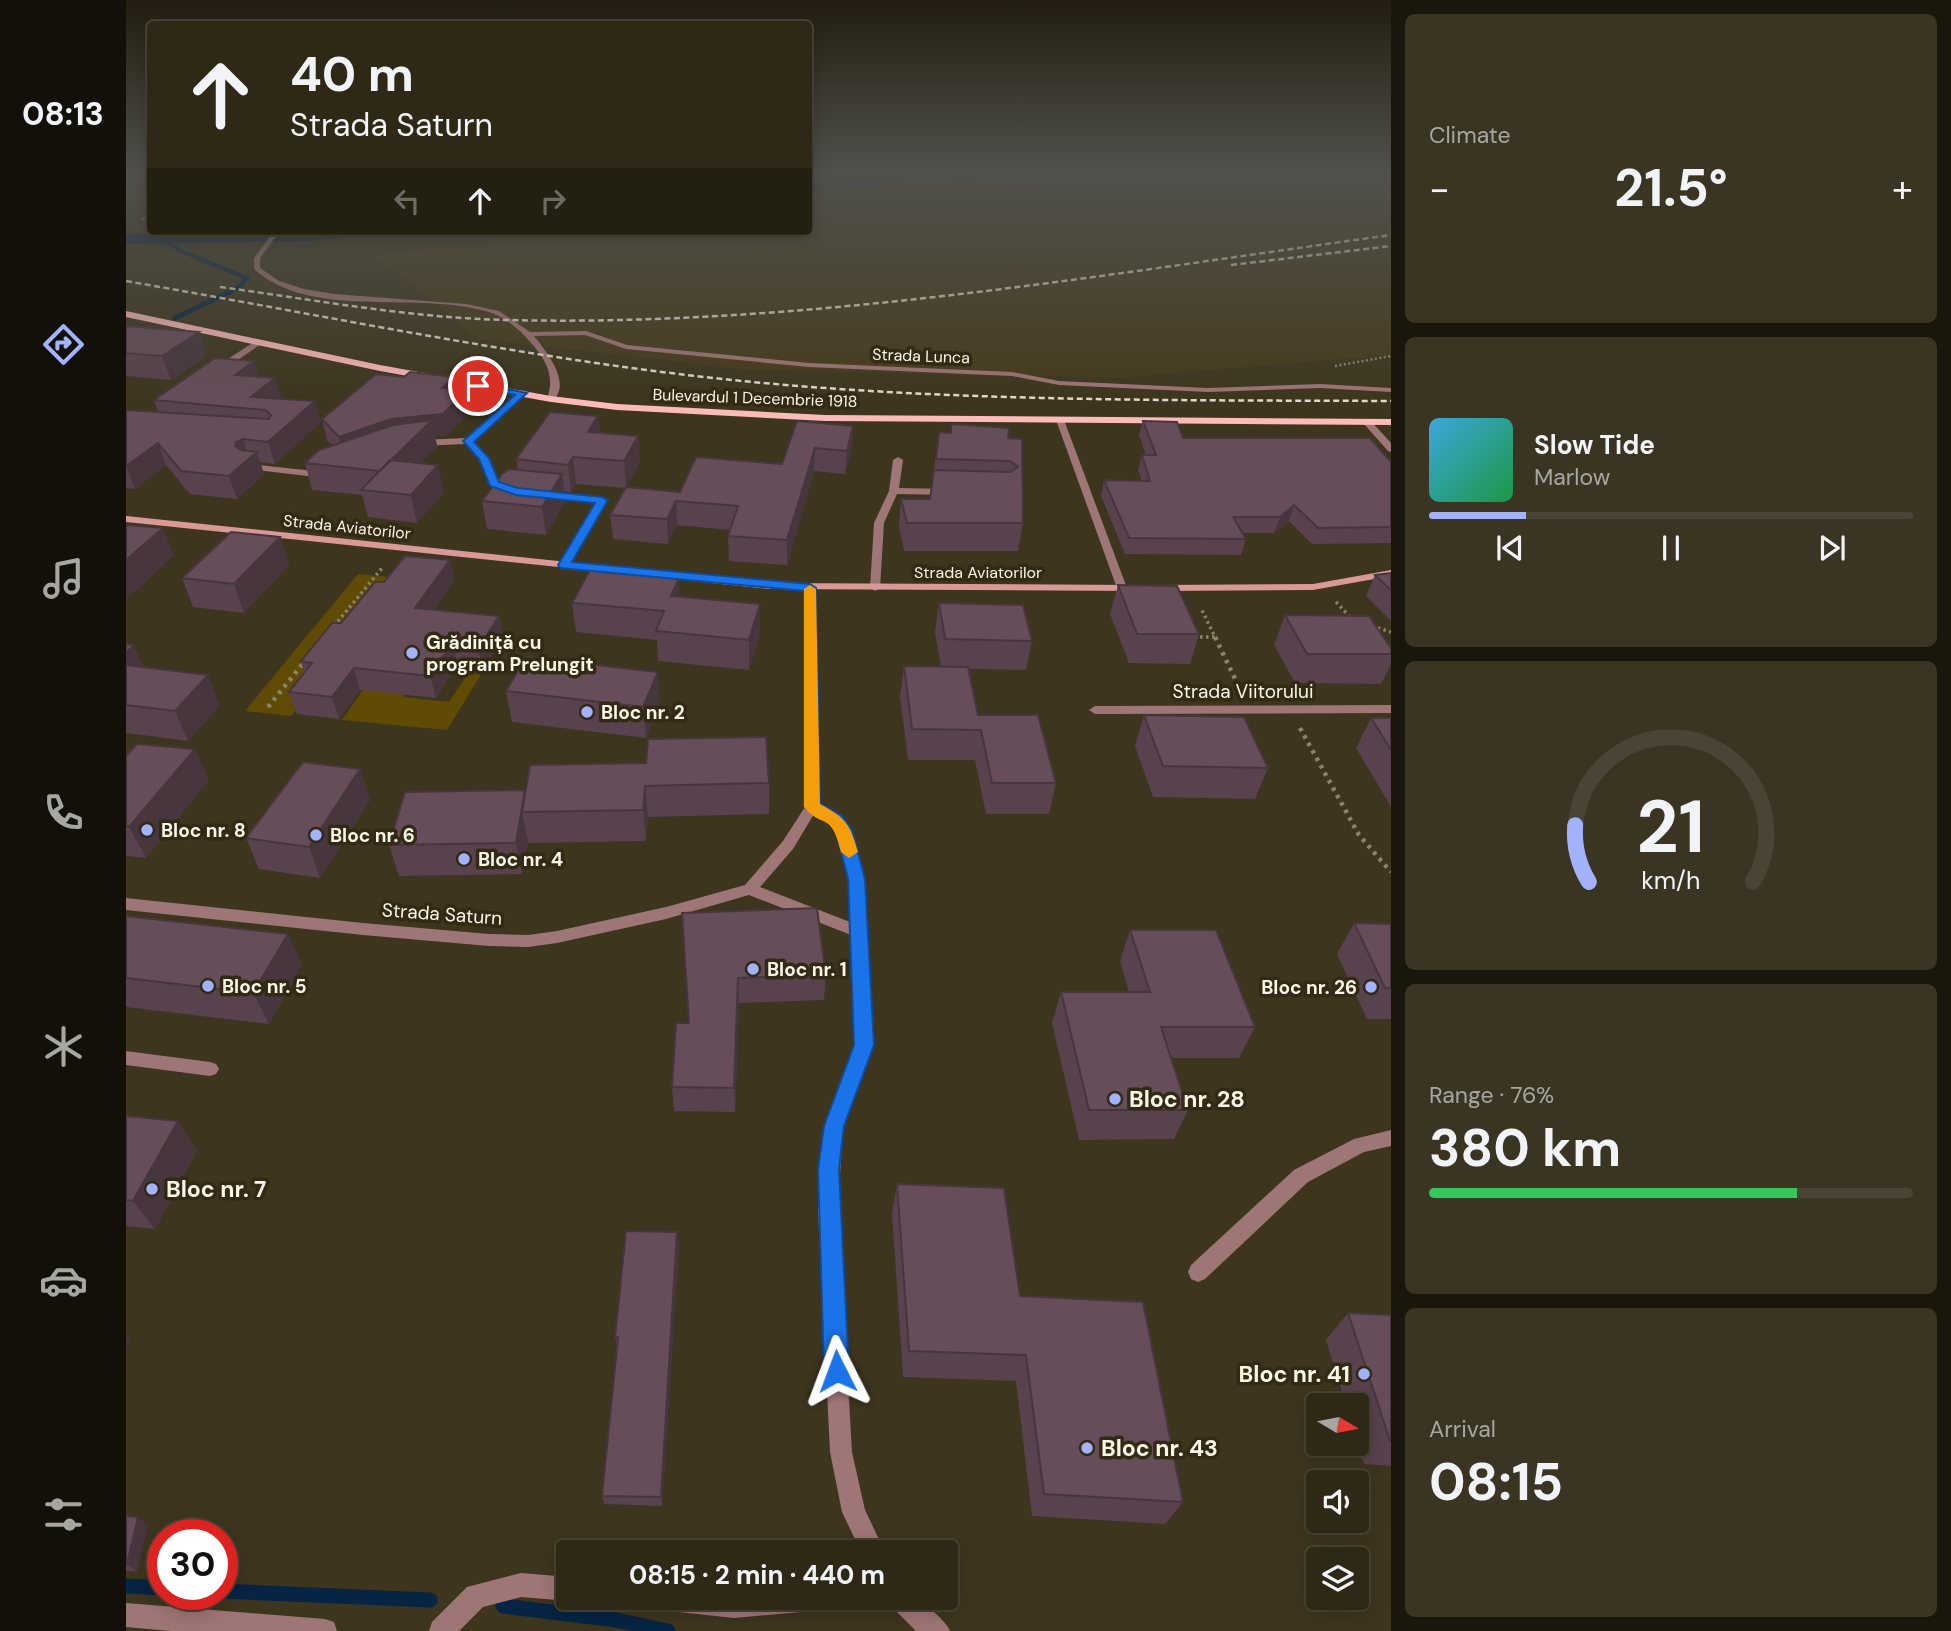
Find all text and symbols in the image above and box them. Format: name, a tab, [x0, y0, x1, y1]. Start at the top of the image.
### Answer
text: 40 m	[290, 42, 414, 106]
icon: ahead	[175, 49, 266, 140]
text: 08:13	[22, 93, 104, 135]
text: Strada Saturn	[290, 104, 493, 146]
text: Climate	[1429, 120, 1511, 150]
text: 21.5°	[1614, 154, 1728, 222]
text: −	[1429, 164, 1450, 214]
text: +	[1892, 164, 1913, 214]
icon: left	[388, 182, 426, 220]
icon: ahead	[461, 182, 499, 220]
icon: right	[534, 182, 572, 220]
icon: directions	[39, 320, 88, 369]
street label: Strada Lunca	[872, 344, 970, 368]
pin	[448, 356, 508, 416]
icon: arrive	[459, 367, 497, 405]
street label: Bulevardul 1 Decembrie 1918	[652, 384, 858, 412]
text: Slow Tide	[1534, 428, 1655, 462]
text: Marlow	[1534, 462, 1610, 492]
street label: Strada Aviatorilor	[282, 510, 412, 544]
icon: previous	[1491, 529, 1529, 567]
icon: pause	[1652, 529, 1690, 567]
icon: next	[1813, 529, 1851, 567]
icon: music	[39, 554, 88, 603]
street label: Strada Aviatorilor	[914, 562, 1042, 583]
place label: Grădiniță cu program Prelungit	[426, 630, 594, 677]
marker: Grădiniță cu program Prelungit	[404, 645, 420, 661]
street label: Strada Viitorului	[1172, 679, 1314, 704]
place label: Bloc nr. 2	[601, 700, 685, 725]
marker: Bloc nr. 2	[579, 704, 595, 720]
text: 21	[1637, 780, 1705, 875]
icon: phone	[39, 788, 88, 837]
place label: Bloc nr. 8	[161, 818, 246, 843]
marker: Bloc nr. 8	[139, 822, 155, 838]
place label: Bloc nr. 6	[330, 823, 415, 848]
marker: Bloc nr. 6	[308, 827, 324, 843]
place label: Bloc nr. 4	[478, 847, 563, 872]
marker: Bloc nr. 4	[456, 851, 472, 867]
text: km/h	[1641, 863, 1701, 896]
street label: Strada Saturn	[381, 897, 503, 931]
place label: Bloc nr. 1	[767, 957, 847, 982]
marker: Bloc nr. 1	[745, 961, 761, 977]
place label: Bloc nr. 5	[222, 974, 307, 999]
place label: Bloc nr. 26	[1261, 975, 1357, 1000]
marker: Bloc nr. 5	[200, 978, 216, 994]
marker: Bloc nr. 26	[1363, 979, 1379, 995]
icon: climate	[39, 1022, 88, 1071]
text: Range · 76%	[1429, 1080, 1554, 1110]
place label: Bloc nr. 28	[1129, 1084, 1245, 1114]
marker: Bloc nr. 28	[1107, 1091, 1123, 1107]
text: 380 km	[1429, 1114, 1621, 1182]
place label: Bloc nr. 7	[166, 1174, 266, 1204]
marker: Bloc nr. 7	[144, 1181, 160, 1197]
icon: car	[39, 1256, 88, 1305]
position arrow	[800, 1334, 874, 1408]
place label: Bloc nr. 41	[1239, 1359, 1350, 1389]
marker: Bloc nr. 41	[1356, 1366, 1372, 1382]
north arrow	[1306, 1393, 1368, 1456]
map controls	[1306, 1393, 1369, 1610]
text: Arrival	[1429, 1414, 1496, 1444]
place label: Bloc nr. 43	[1101, 1433, 1218, 1463]
marker: Bloc nr. 43	[1079, 1440, 1095, 1456]
text: 08:15	[1429, 1448, 1563, 1516]
button: sound	[1306, 1470, 1369, 1533]
icon: filters	[39, 1490, 88, 1539]
speed limit sign: 30	[147, 1519, 238, 1610]
button: layers	[1306, 1547, 1369, 1610]
text: 08:15 · 2 min · 440 m	[629, 1558, 885, 1592]

